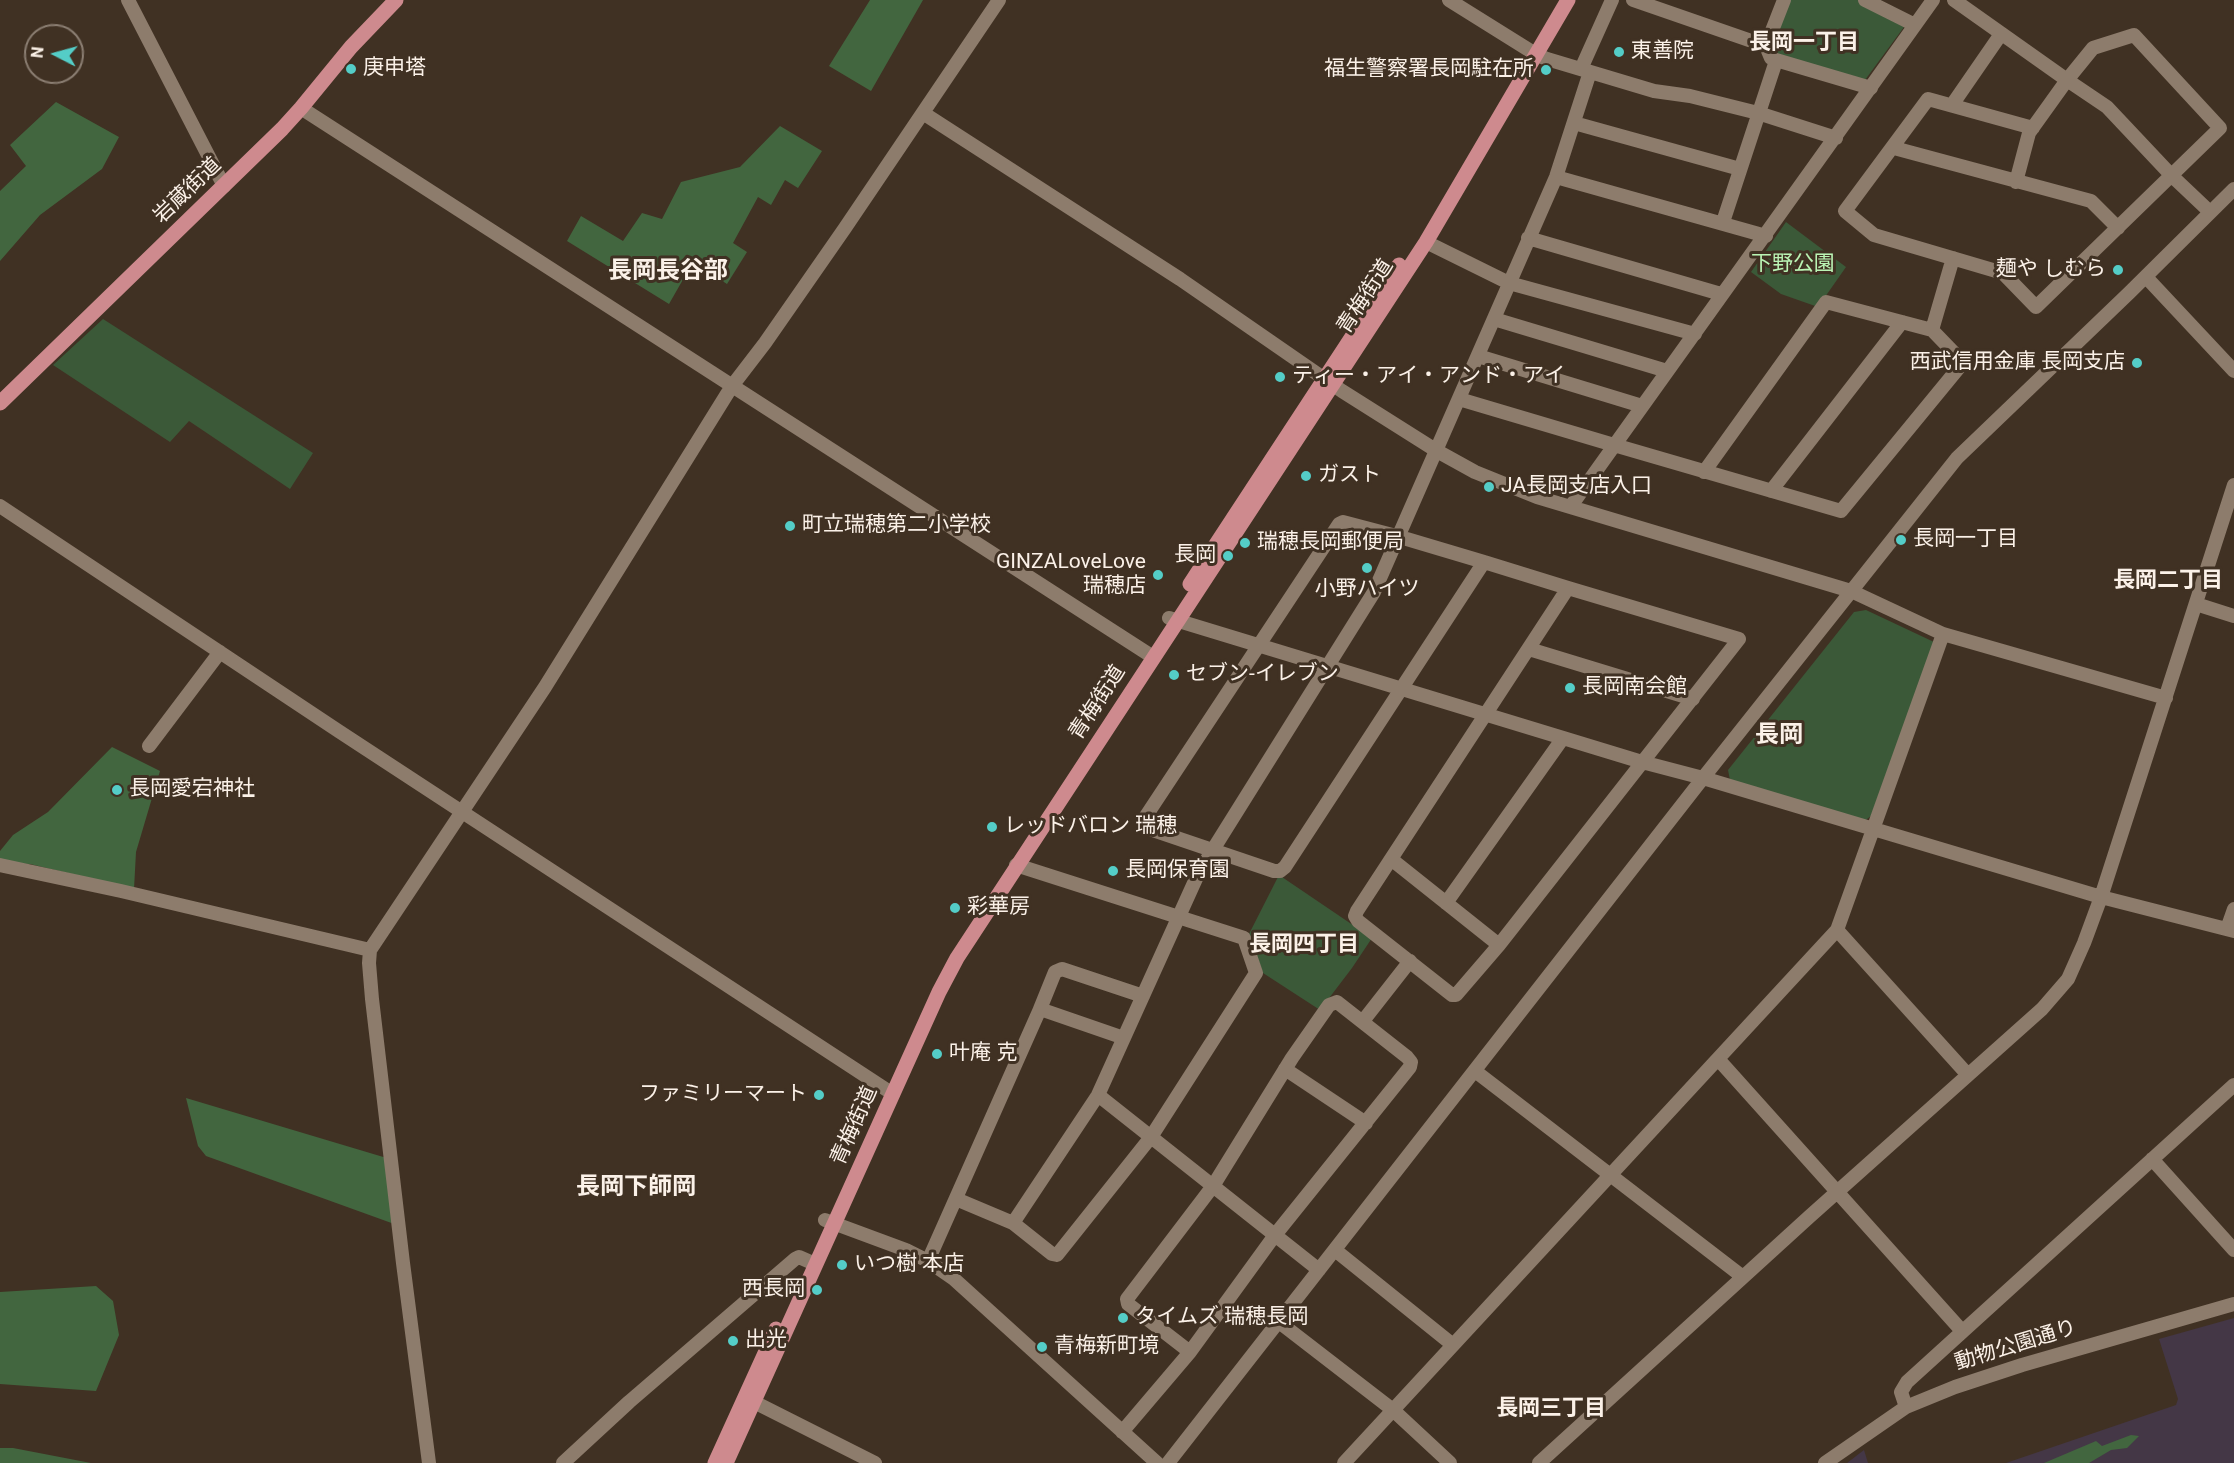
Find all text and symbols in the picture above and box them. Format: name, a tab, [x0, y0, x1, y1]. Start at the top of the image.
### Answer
north arrow	[24, 24, 84, 84]
district label: 長岡一丁目	[1749, 30, 1859, 56]
place label: 東善院	[1631, 39, 1694, 65]
marker: 東善院	[1612, 45, 1626, 59]
text: N	[28, 46, 48, 59]
place label: 庚申塔	[363, 56, 426, 82]
place label: 福生警察署長岡駐在所	[1324, 57, 1534, 83]
marker: 庚申塔	[344, 62, 358, 76]
marker: 福生警察署長岡駐在所	[1539, 63, 1553, 77]
street label: 岩蔵街道	[149, 153, 227, 229]
park label: 下野公園	[1751, 252, 1835, 278]
street label: 青梅街道	[1333, 255, 1399, 339]
place label: 麺や しむら	[1996, 257, 2106, 283]
district label: 長岡長谷部	[608, 258, 728, 286]
marker: 麺や しむら	[2111, 263, 2125, 277]
place label: 西武信用金庫 長岡支店	[1910, 350, 2125, 376]
marker: 西武信用金庫 長岡支店	[2130, 356, 2144, 370]
place label: ティー・アイ・アンド・アイ	[1292, 364, 1565, 390]
marker: ティー・アイ・アンド・アイ	[1273, 370, 1287, 384]
place label: ガスト	[1318, 463, 1381, 489]
marker: ガスト	[1299, 469, 1313, 483]
place label: JA長岡支店入口	[1501, 474, 1652, 500]
marker: JA長岡支店入口	[1482, 480, 1496, 494]
place label: 町立瑞穂第二小学校	[802, 513, 991, 539]
marker: 町立瑞穂第二小学校	[783, 519, 797, 533]
place label: 長岡一丁目	[1913, 527, 2018, 553]
place label: 瑞穂長岡郵便局	[1257, 530, 1404, 556]
marker: 長岡一丁目	[1894, 533, 1908, 547]
marker: 瑞穂長岡郵便局	[1238, 536, 1252, 550]
place label: 長岡	[1174, 543, 1216, 569]
marker: 長岡	[1221, 549, 1235, 563]
place label: GINZALoveLove 瑞穂店	[996, 550, 1146, 600]
marker: 小野ハイツ	[1360, 561, 1374, 575]
marker: GINZALoveLove 瑞穂店	[1151, 568, 1165, 582]
district label: 長岡二丁目	[2113, 568, 2223, 594]
place label: 小野ハイツ	[1315, 577, 1419, 603]
street label: 青梅街道	[1065, 661, 1131, 745]
place label: セブン-イレブン	[1186, 662, 1339, 688]
marker: セブン-イレブン	[1167, 668, 1181, 682]
place label: 長岡南会館	[1582, 675, 1687, 701]
marker: 長岡南会館	[1563, 681, 1577, 695]
district label: 長岡	[1755, 722, 1803, 750]
place label: 長岡愛宕神社	[129, 777, 255, 803]
marker: 長岡愛宕神社	[110, 783, 124, 797]
place label: レッドバロン 瑞穂	[1004, 814, 1177, 840]
marker: レッドバロン 瑞穂	[985, 820, 999, 834]
place label: 長岡保育園	[1125, 858, 1230, 884]
marker: 長岡保育園	[1106, 864, 1120, 878]
place label: 彩華房	[967, 895, 1030, 921]
marker: 彩華房	[948, 901, 962, 915]
district label: 長岡四丁目	[1249, 932, 1359, 958]
place label: 叶庵 克	[949, 1041, 1017, 1067]
marker: 叶庵 克	[930, 1047, 944, 1061]
place label: ファミリーマート	[639, 1082, 807, 1108]
street label: 青梅街道	[826, 1083, 884, 1169]
marker: ファミリーマート	[812, 1088, 826, 1102]
district label: 長岡下師岡	[576, 1174, 696, 1202]
place label: いつ樹 本店	[854, 1252, 964, 1278]
marker: いつ樹 本店	[835, 1258, 849, 1272]
place label: 西長岡	[742, 1277, 805, 1303]
marker: 西長岡	[810, 1283, 824, 1297]
place label: タイムズ 瑞穂長岡	[1135, 1305, 1308, 1331]
marker: タイムズ 瑞穂長岡	[1116, 1311, 1130, 1325]
street label: 動物公園通り	[1952, 1316, 2080, 1376]
place label: 出光	[745, 1328, 787, 1354]
marker: 出光	[726, 1334, 740, 1348]
place label: 青梅新町境	[1054, 1334, 1159, 1360]
marker: 青梅新町境	[1035, 1340, 1049, 1354]
district label: 長岡三丁目	[1496, 1396, 1606, 1422]

